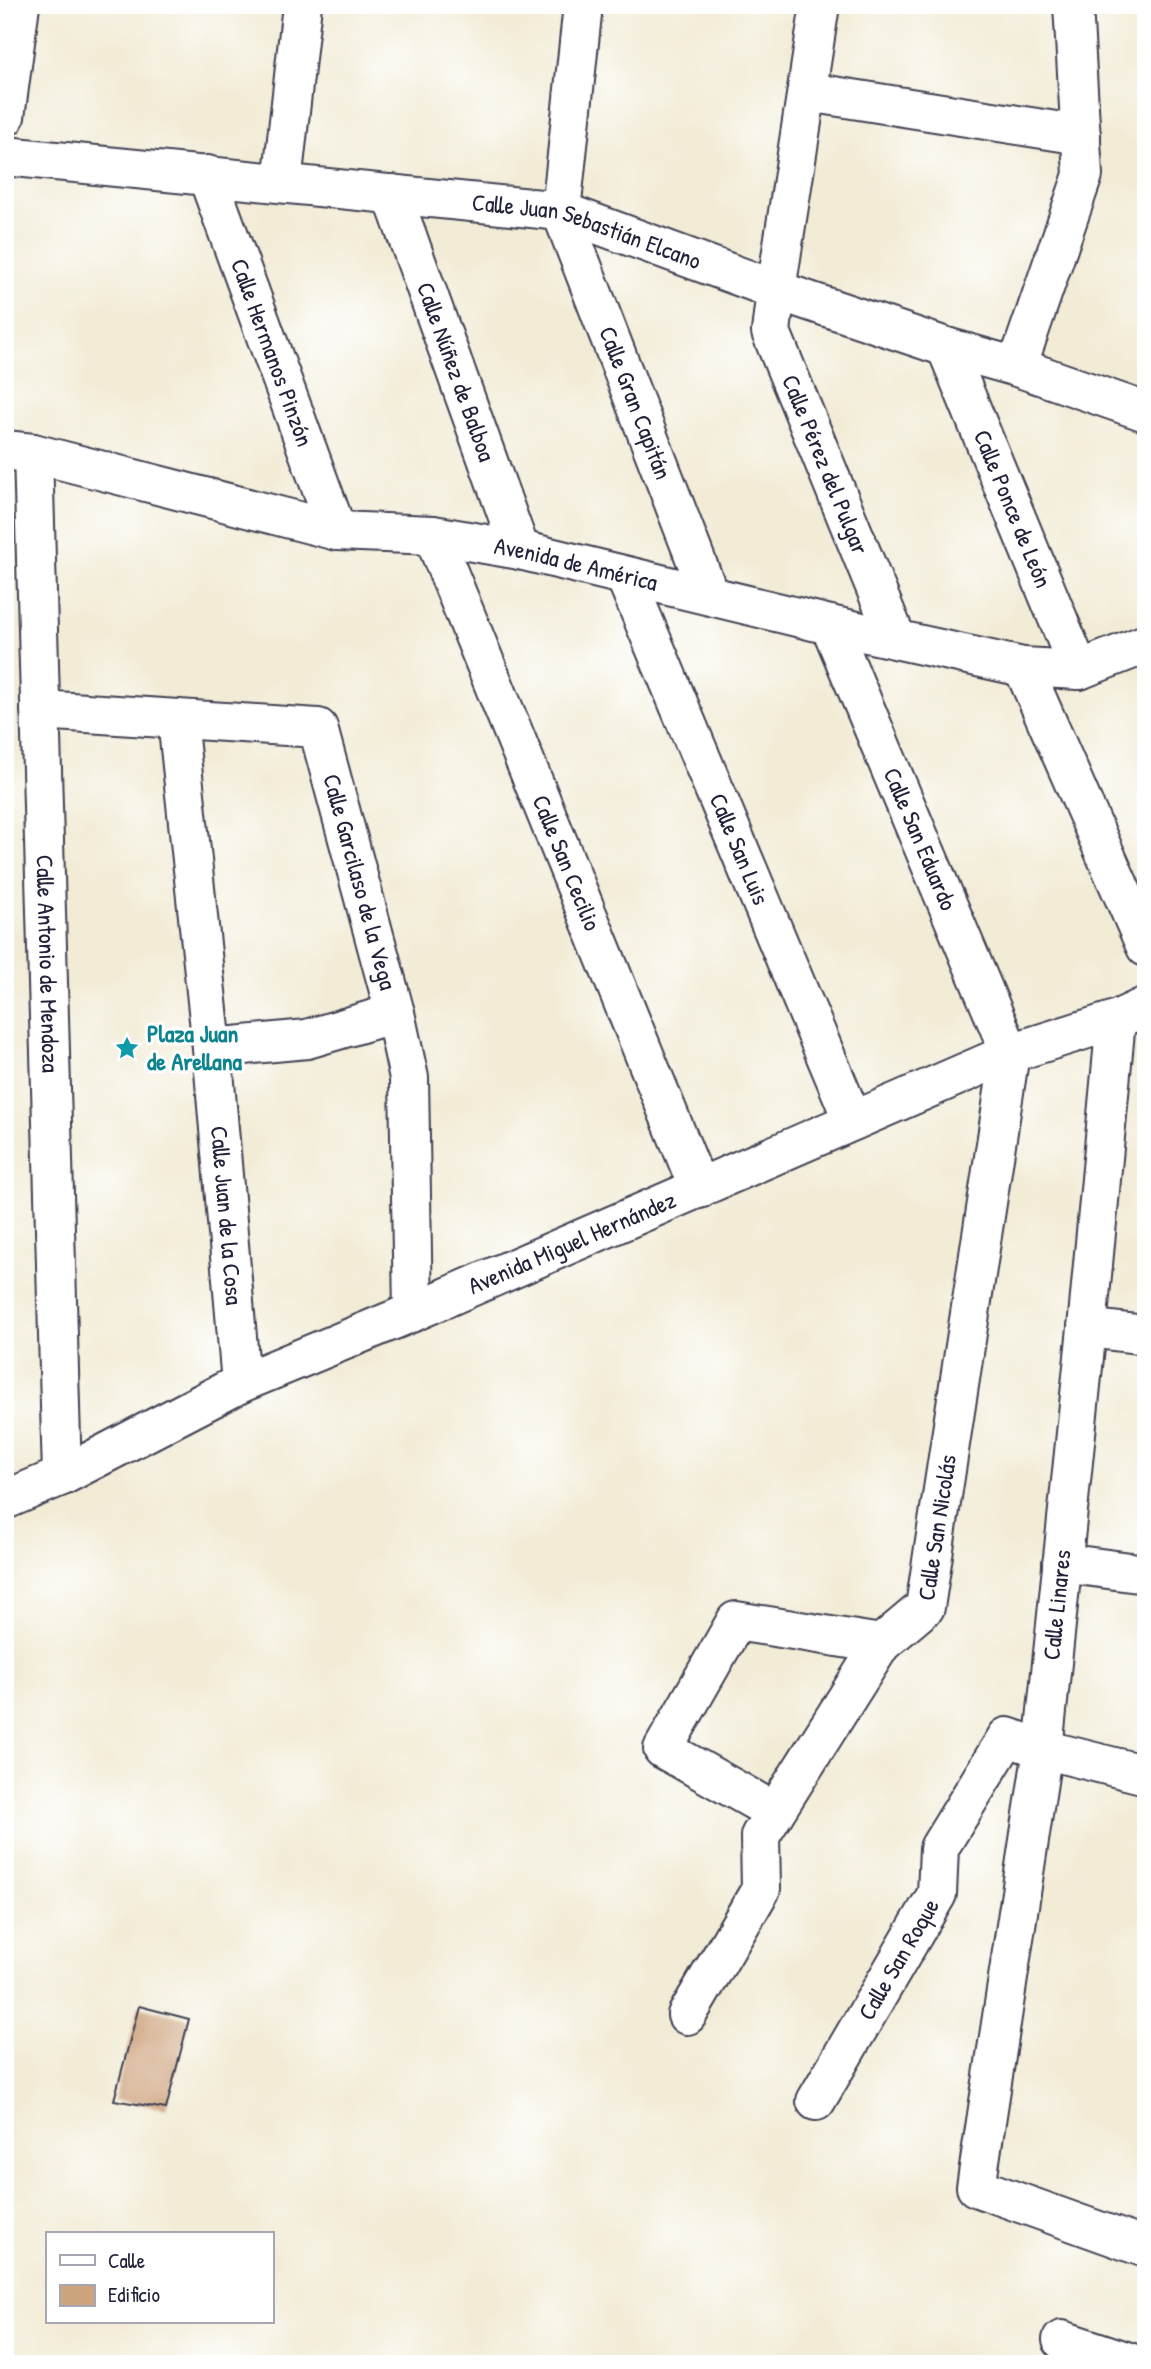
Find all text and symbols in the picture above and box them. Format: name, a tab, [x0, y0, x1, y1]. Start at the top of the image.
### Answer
street label: Calle Juan Sebastián Elcano	[471, 185, 706, 276]
street label: Calle Hermanos Pinzón	[224, 254, 322, 451]
street label: Calle Núñez de Balboa	[410, 278, 504, 465]
street label: Calle Gran Capitán	[592, 322, 680, 484]
street label: Calle Pérez del Pulgar	[775, 370, 877, 559]
street label: Calle Ponce de León	[967, 425, 1060, 592]
street label: Avenida de América	[492, 529, 661, 598]
street label: Calle San Eduardo	[876, 762, 965, 915]
street label: Calle Garcilaso de la Vega	[316, 770, 405, 993]
street label: Calle San Luis	[703, 788, 778, 909]
street label: Calle San Cecilio	[525, 790, 609, 935]
street label: Calle Antonio de Mendoza	[29, 854, 68, 1073]
place label: Plaza Juan de Arellana	[147, 1017, 243, 1077]
place icon: Plaza Juan de Arellana	[113, 1034, 141, 1062]
street label: Calle Juan de la Cosa	[204, 1125, 251, 1306]
street label: Avenida Miguel Hernández	[463, 1183, 680, 1301]
street label: Calle San Nicolás	[909, 1452, 963, 1602]
street label: Calle Linares	[1034, 1548, 1078, 1662]
street label: Calle San Roque	[850, 1892, 946, 2026]
legend	[46, 2232, 273, 2324]
text: Calle	[108, 2246, 145, 2275]
text: Edificio	[108, 2280, 160, 2309]

